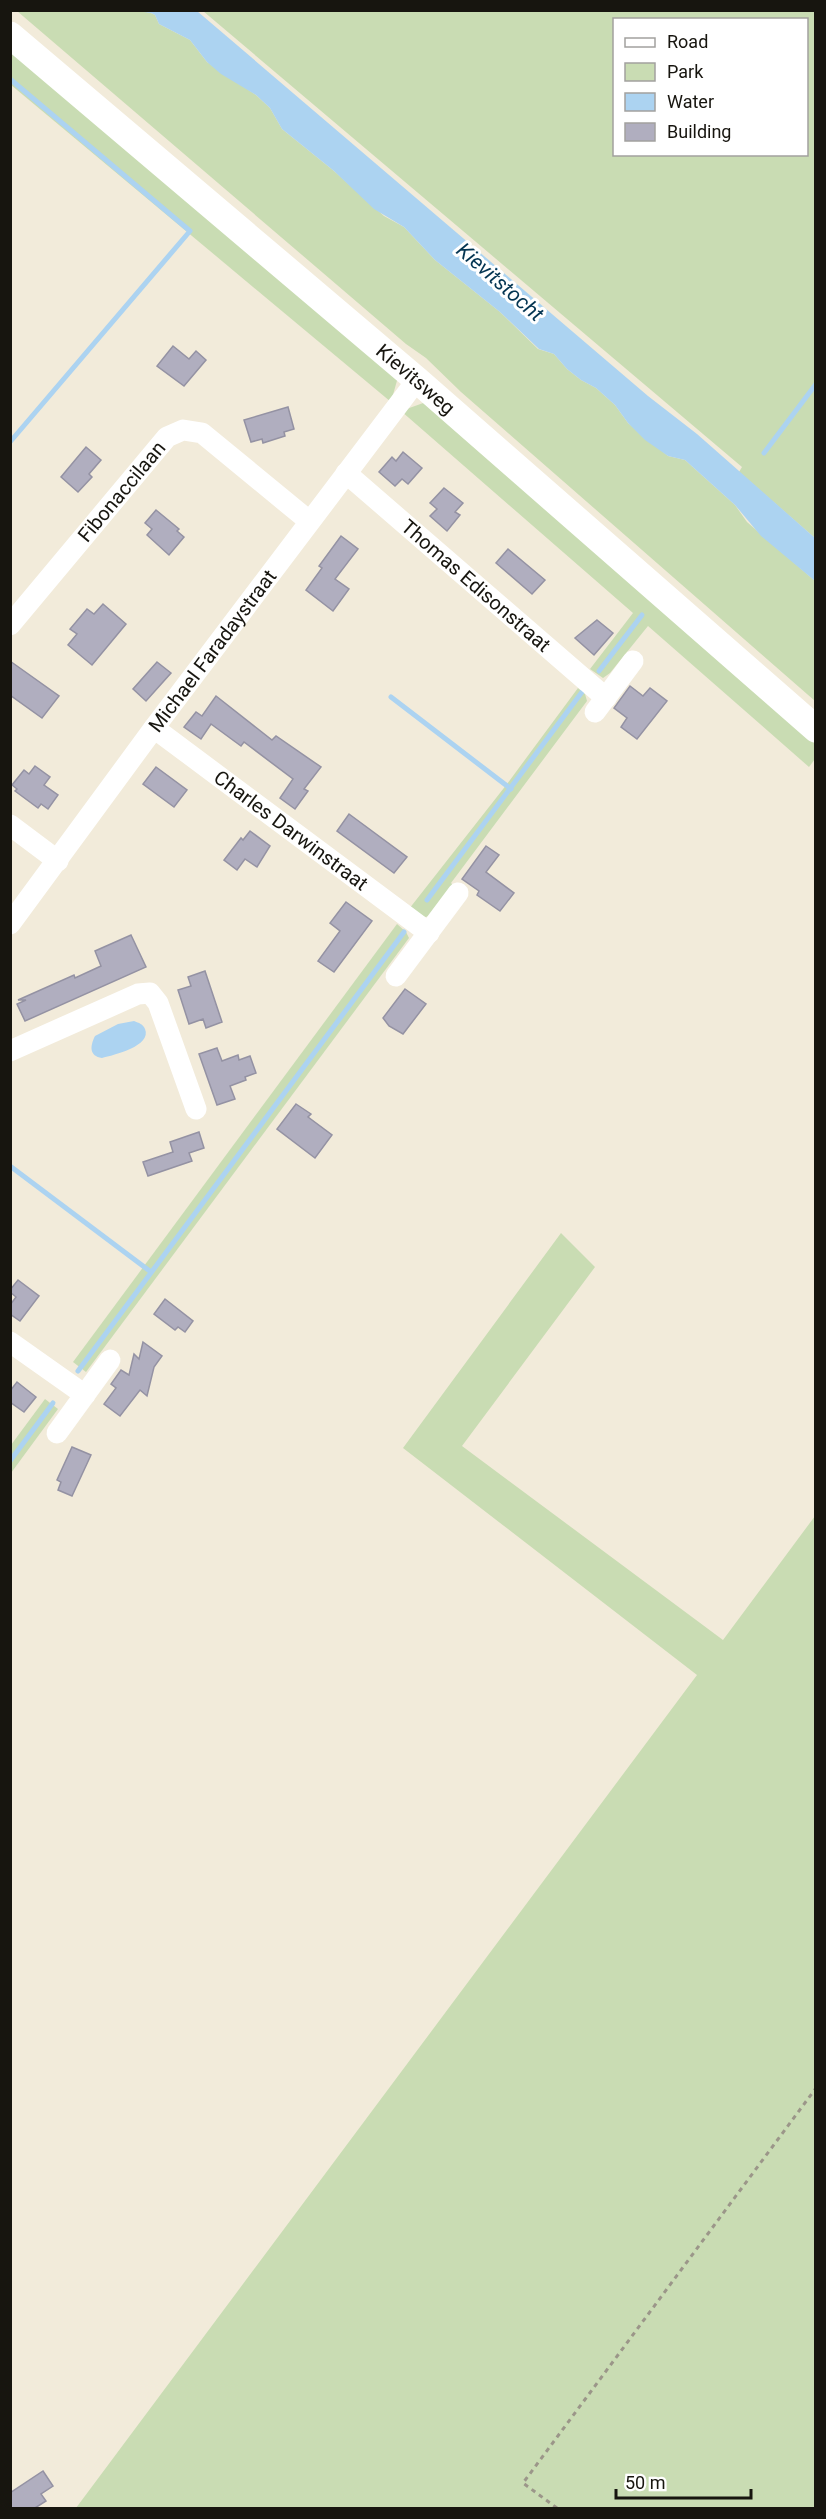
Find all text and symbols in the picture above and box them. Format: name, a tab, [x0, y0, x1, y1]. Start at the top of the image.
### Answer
legend	[613, 18, 808, 156]
text: Road	[667, 31, 708, 52]
text: Park	[667, 61, 704, 82]
text: Water	[667, 91, 714, 112]
text: Building	[667, 121, 731, 142]
water label: Kievitstocht	[452, 238, 549, 326]
street label: Kievitsweg	[371, 339, 460, 420]
street label: Fibonaccilaan	[73, 436, 170, 547]
street label: Thomas Edisonstraat	[396, 514, 556, 657]
street label: Michael Faradaystraat	[143, 565, 281, 737]
street label: Charles Darwinstraat	[209, 765, 373, 895]
scale bar	[616, 2462, 751, 2500]
text: 50 m	[625, 2472, 665, 2493]

